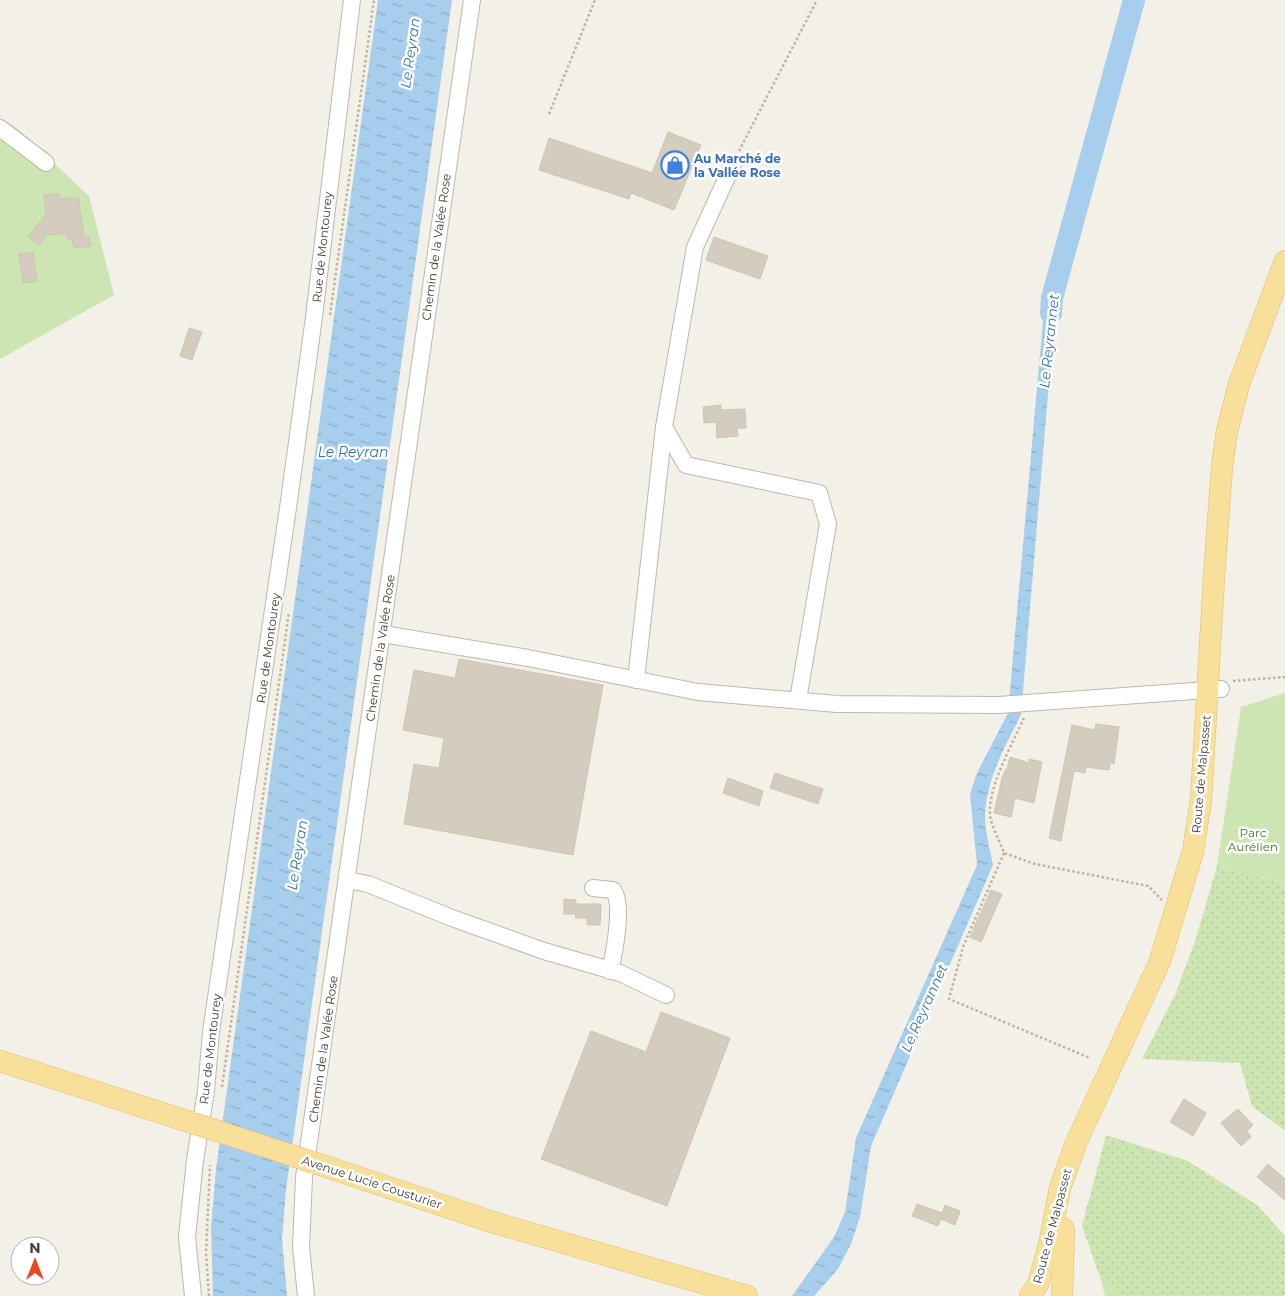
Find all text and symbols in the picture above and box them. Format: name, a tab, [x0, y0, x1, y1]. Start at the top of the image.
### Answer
water label: Le Reyran	[396, 17, 424, 89]
shop icon: Au Marché de la Vallée Rose	[660, 150, 690, 180]
place label: Au Marché de la Vallée Rose	[693, 151, 781, 180]
street label: Chemin de la Valée Rose	[418, 173, 454, 321]
street label: Rue de Montourey	[309, 190, 335, 303]
water label: Le Reyrannet	[1035, 293, 1063, 389]
water label: Le Reyran	[318, 443, 388, 461]
street label: Chemin de la Valée Rose	[362, 574, 398, 722]
street label: Rue de Montourey	[253, 591, 283, 704]
street label: Route de Malpasset	[1188, 714, 1214, 834]
water label: Le Reyran	[283, 819, 311, 891]
park label: Parc Aurélien	[1228, 825, 1278, 854]
water label: Le Reyrannet	[897, 961, 952, 1055]
street label: Chemin de la Valée Rose	[305, 975, 341, 1123]
street label: Rue de Montourey	[196, 992, 224, 1105]
street label: Avenue Lucie Cousturier	[300, 1152, 444, 1212]
street label: Route de Malpasset	[1029, 1167, 1075, 1285]
north arrow	[10, 1236, 60, 1286]
text: N	[29, 1239, 41, 1257]

